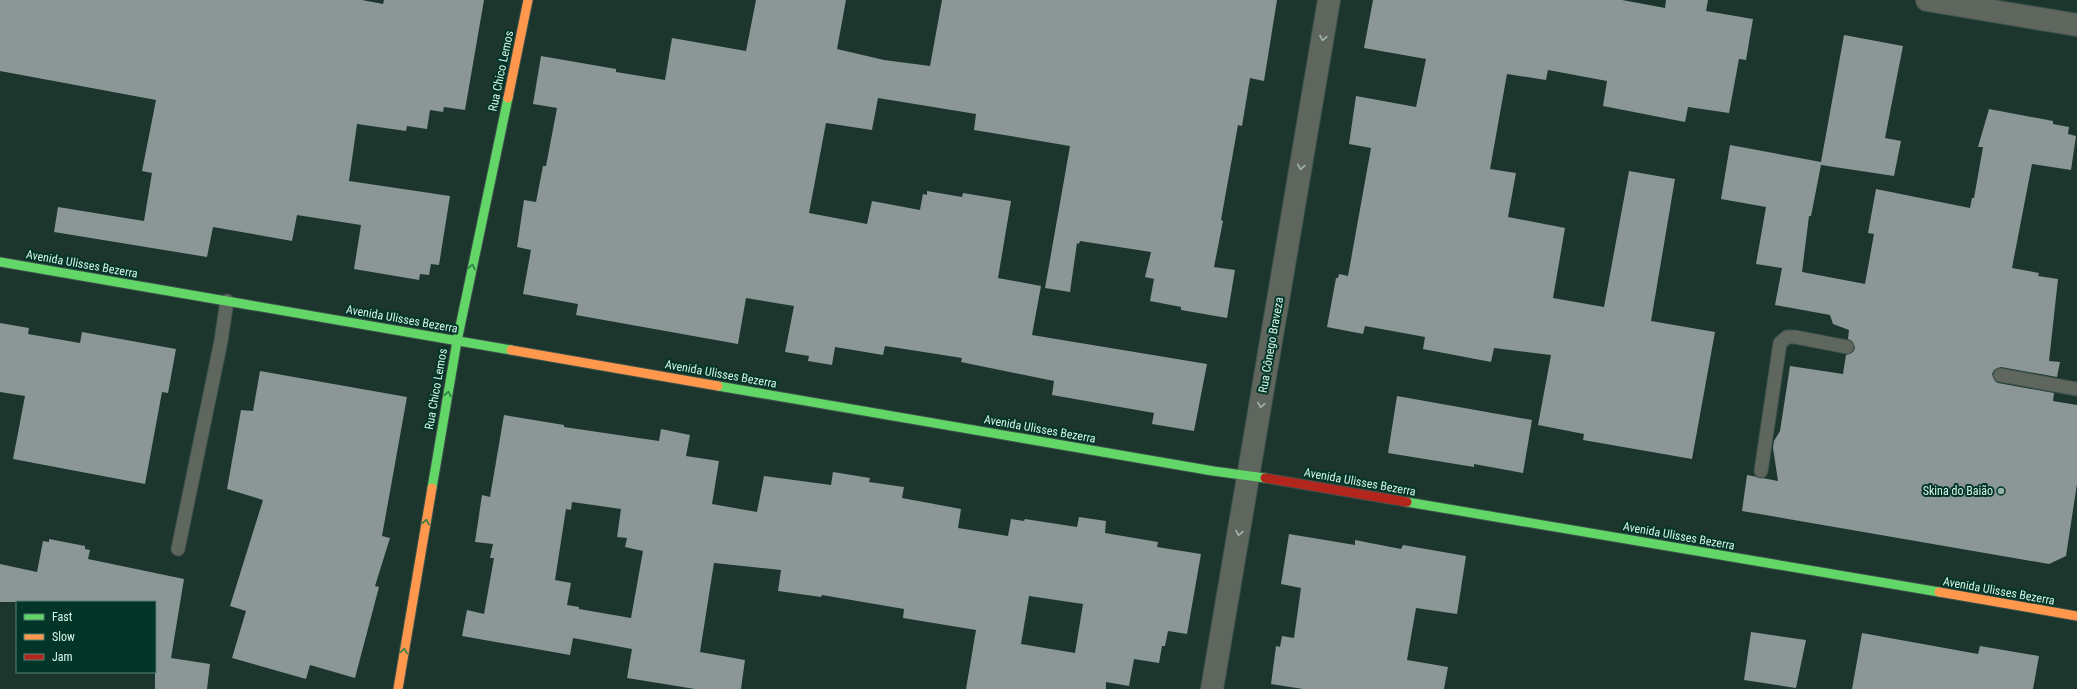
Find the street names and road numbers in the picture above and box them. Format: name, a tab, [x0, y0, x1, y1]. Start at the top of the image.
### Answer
street label: Rua Chico Lemos	[486, 29, 516, 113]
street label: Avenida Ulisses Bezerra	[25, 247, 139, 281]
street label: Rua Cônego Braveza	[1256, 296, 1286, 394]
street label: Avenida Ulisses Bezerra	[345, 302, 459, 336]
street label: Rua Chico Lemos	[422, 347, 450, 431]
street label: Avenida Ulisses Bezerra	[664, 357, 778, 391]
street label: Avenida Ulisses Bezerra	[983, 412, 1097, 446]
street label: Avenida Ulisses Bezerra	[1303, 465, 1417, 499]
street label: Avenida Ulisses Bezerra	[1622, 519, 1736, 553]
street label: Avenida Ulisses Bezerra	[1942, 574, 2056, 608]

